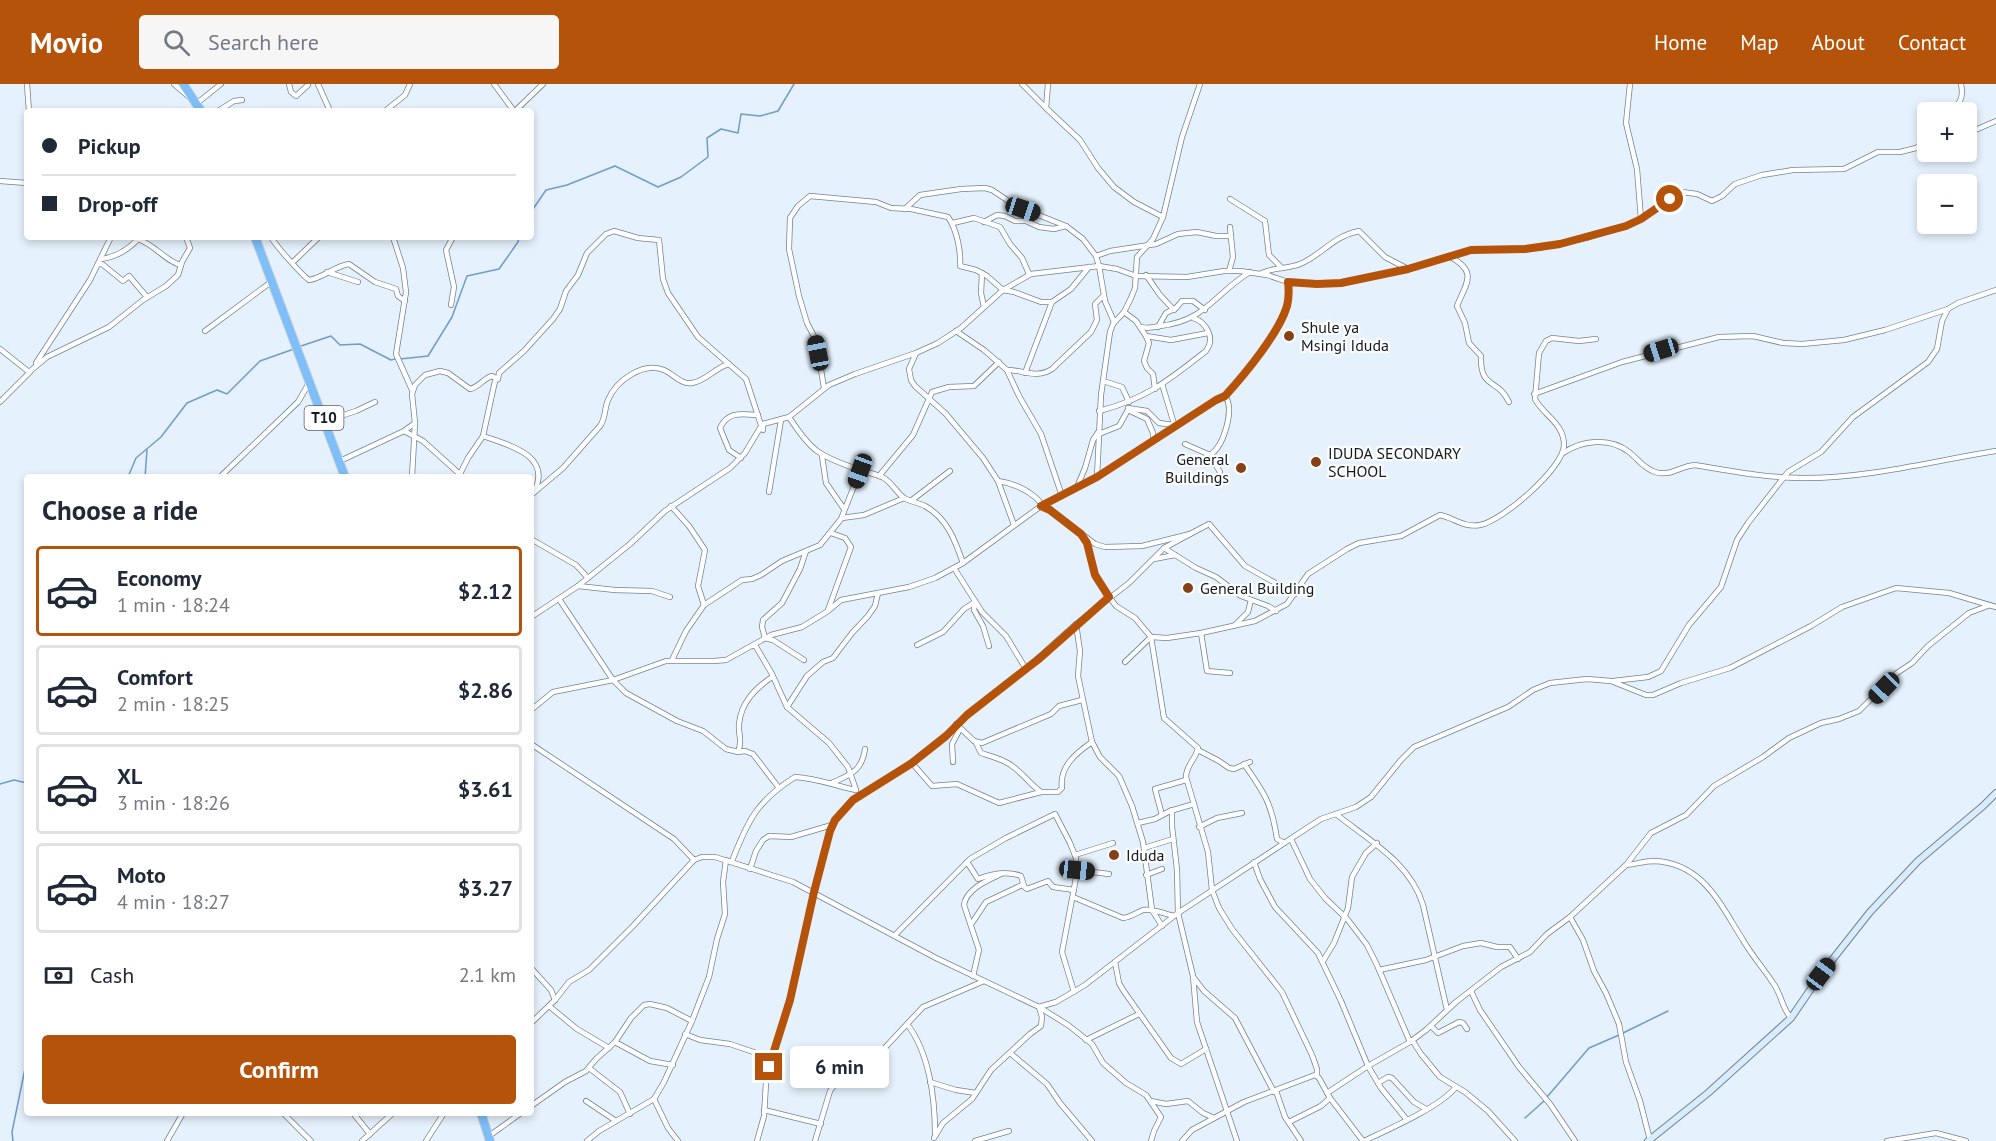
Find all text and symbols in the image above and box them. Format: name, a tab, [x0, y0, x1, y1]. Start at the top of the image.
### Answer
search box	[139, 15, 559, 69]
text: Movio	[30, 24, 103, 61]
icon: search	[160, 26, 193, 59]
text: Search here	[208, 28, 319, 56]
text: Home	[1654, 29, 1707, 56]
text: Map	[1740, 29, 1779, 56]
text: About	[1812, 29, 1865, 56]
text: Contact	[1898, 29, 1966, 56]
map controls	[1917, 102, 1977, 234]
button: +	[1917, 102, 1977, 162]
text: Pickup	[78, 132, 141, 160]
button: −	[1917, 174, 1977, 234]
route start	[1656, 185, 1683, 212]
text: Drop-off	[78, 190, 157, 218]
car	[1003, 195, 1043, 223]
place label: Shule ya Msingi Iduda	[1301, 317, 1389, 355]
marker: Shule ya Msingi Iduda	[1282, 329, 1296, 343]
car	[806, 334, 830, 372]
car	[1641, 336, 1681, 364]
road number: T10	[304, 406, 344, 430]
place label: IDUDA SECONDARY SCHOOL	[1328, 443, 1461, 481]
place label: General Buildings	[1165, 449, 1229, 487]
car	[845, 451, 875, 491]
marker: IDUDA SECONDARY SCHOOL	[1309, 455, 1323, 469]
marker: General Buildings	[1234, 461, 1248, 475]
text: Choose a ride	[42, 493, 198, 527]
icon: car	[45, 564, 99, 618]
text: Economy	[117, 564, 201, 592]
text: $2.12	[458, 577, 513, 605]
place label: General Building	[1200, 578, 1314, 598]
marker: General Building	[1181, 581, 1195, 595]
text: 1 min · 18:24	[117, 592, 230, 618]
icon: car	[45, 663, 99, 717]
text: Comfort	[117, 663, 193, 691]
car	[1865, 669, 1903, 707]
text: $2.86	[458, 676, 513, 704]
text: 2 min · 18:25	[117, 691, 230, 717]
icon: car	[45, 762, 99, 816]
text: XL	[117, 762, 142, 790]
text: $3.61	[458, 775, 513, 803]
text: 3 min · 18:26	[117, 790, 230, 816]
place label: Iduda	[1126, 845, 1164, 865]
marker: Iduda	[1107, 848, 1121, 862]
car	[1058, 859, 1096, 881]
icon: car	[45, 861, 99, 915]
text: Moto	[117, 861, 166, 889]
text: $3.27	[458, 874, 513, 902]
text: 4 min · 18:27	[117, 889, 230, 915]
car	[1803, 954, 1839, 994]
icon: cash	[42, 959, 75, 992]
text: Cash	[90, 961, 134, 989]
text: 2.1 km	[459, 962, 516, 988]
button: Confirm	[42, 1035, 516, 1104]
callout: 6 min	[790, 1046, 889, 1088]
route end	[755, 1053, 782, 1080]
text: 6 min	[815, 1054, 864, 1080]

